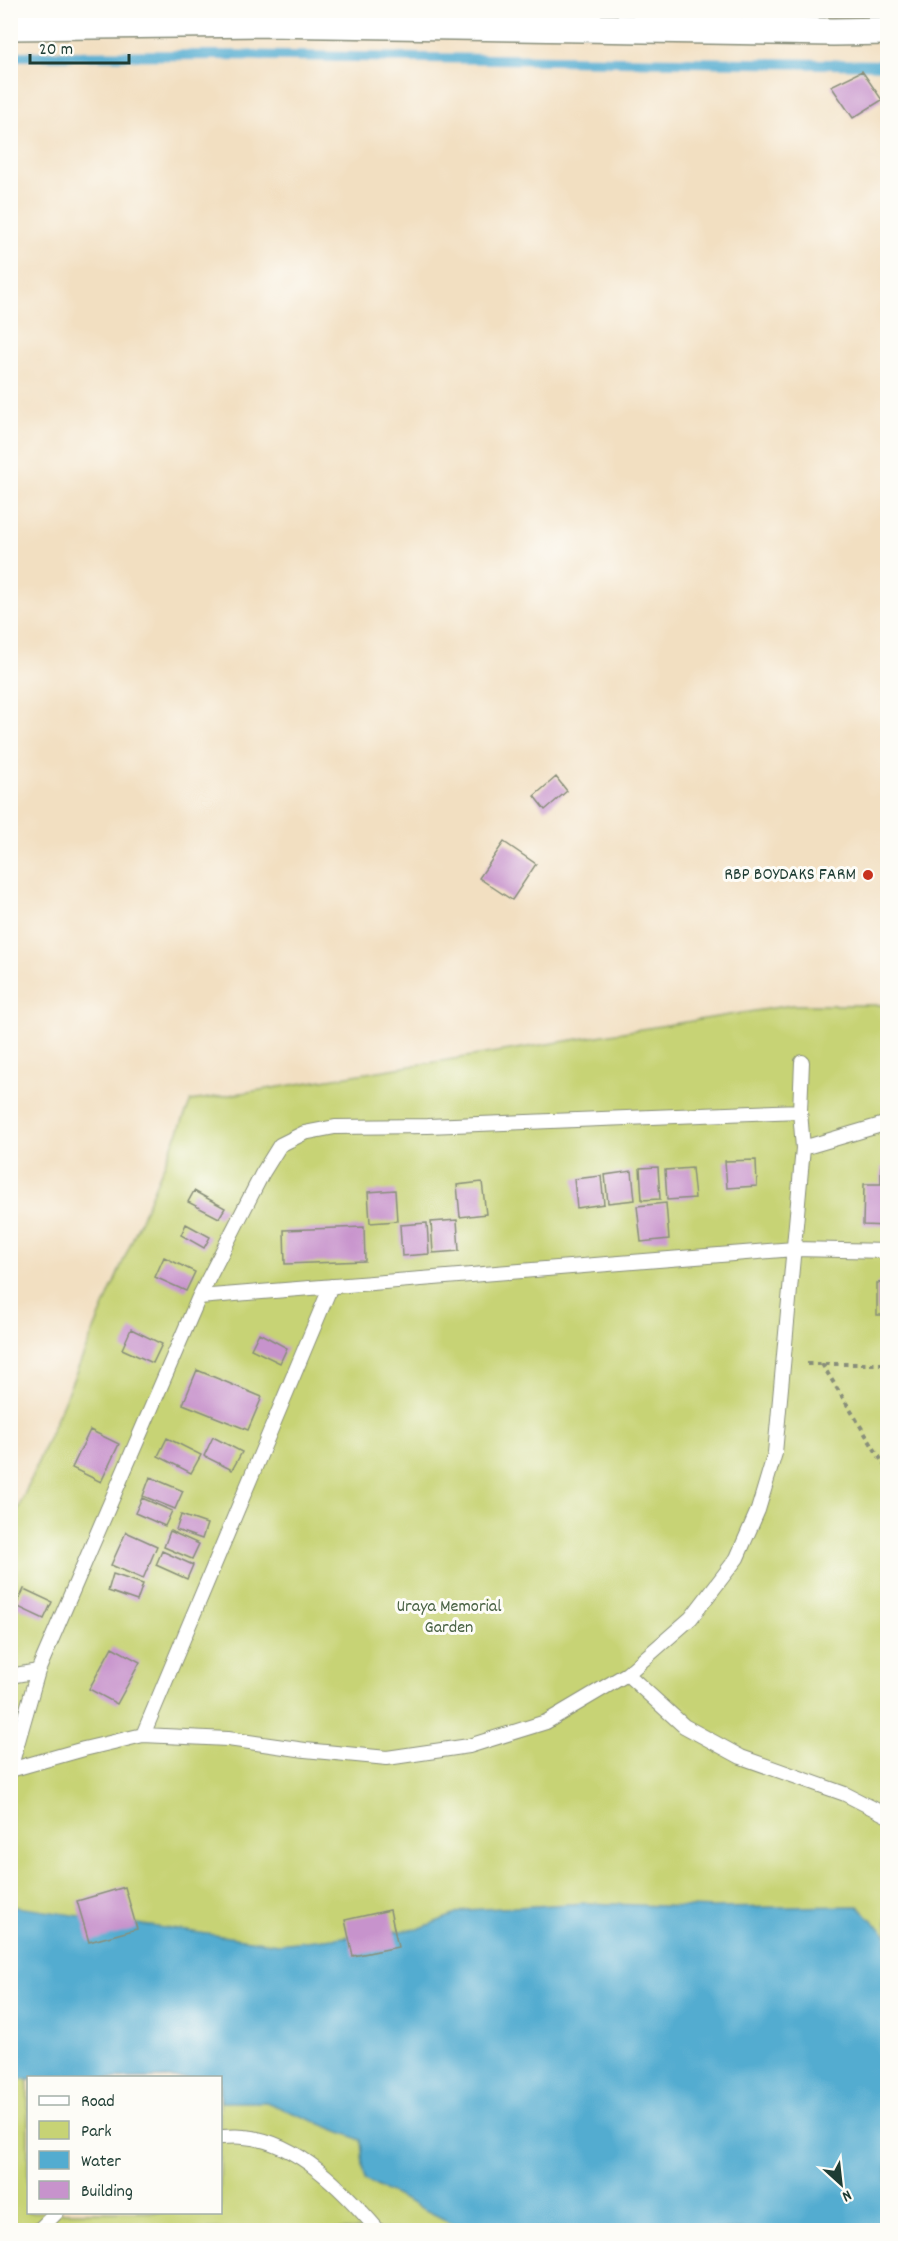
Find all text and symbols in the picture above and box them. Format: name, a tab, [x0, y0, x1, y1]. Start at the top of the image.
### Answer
scale bar	[30, 27, 129, 65]
text: 20 m	[39, 38, 73, 63]
place label: RBP BOYDAKS FARM	[724, 863, 856, 888]
marker: RBP BOYDAKS FARM	[861, 868, 875, 882]
park label: Uraya Memorial Garden	[396, 1595, 502, 1641]
legend	[27, 2076, 222, 2214]
text: Road	[81, 2090, 115, 2115]
text: Park	[81, 2120, 112, 2145]
text: Water	[81, 2150, 121, 2175]
north arrow	[811, 2154, 871, 2214]
text: Building	[81, 2180, 133, 2205]
text: N	[838, 2183, 855, 2207]

